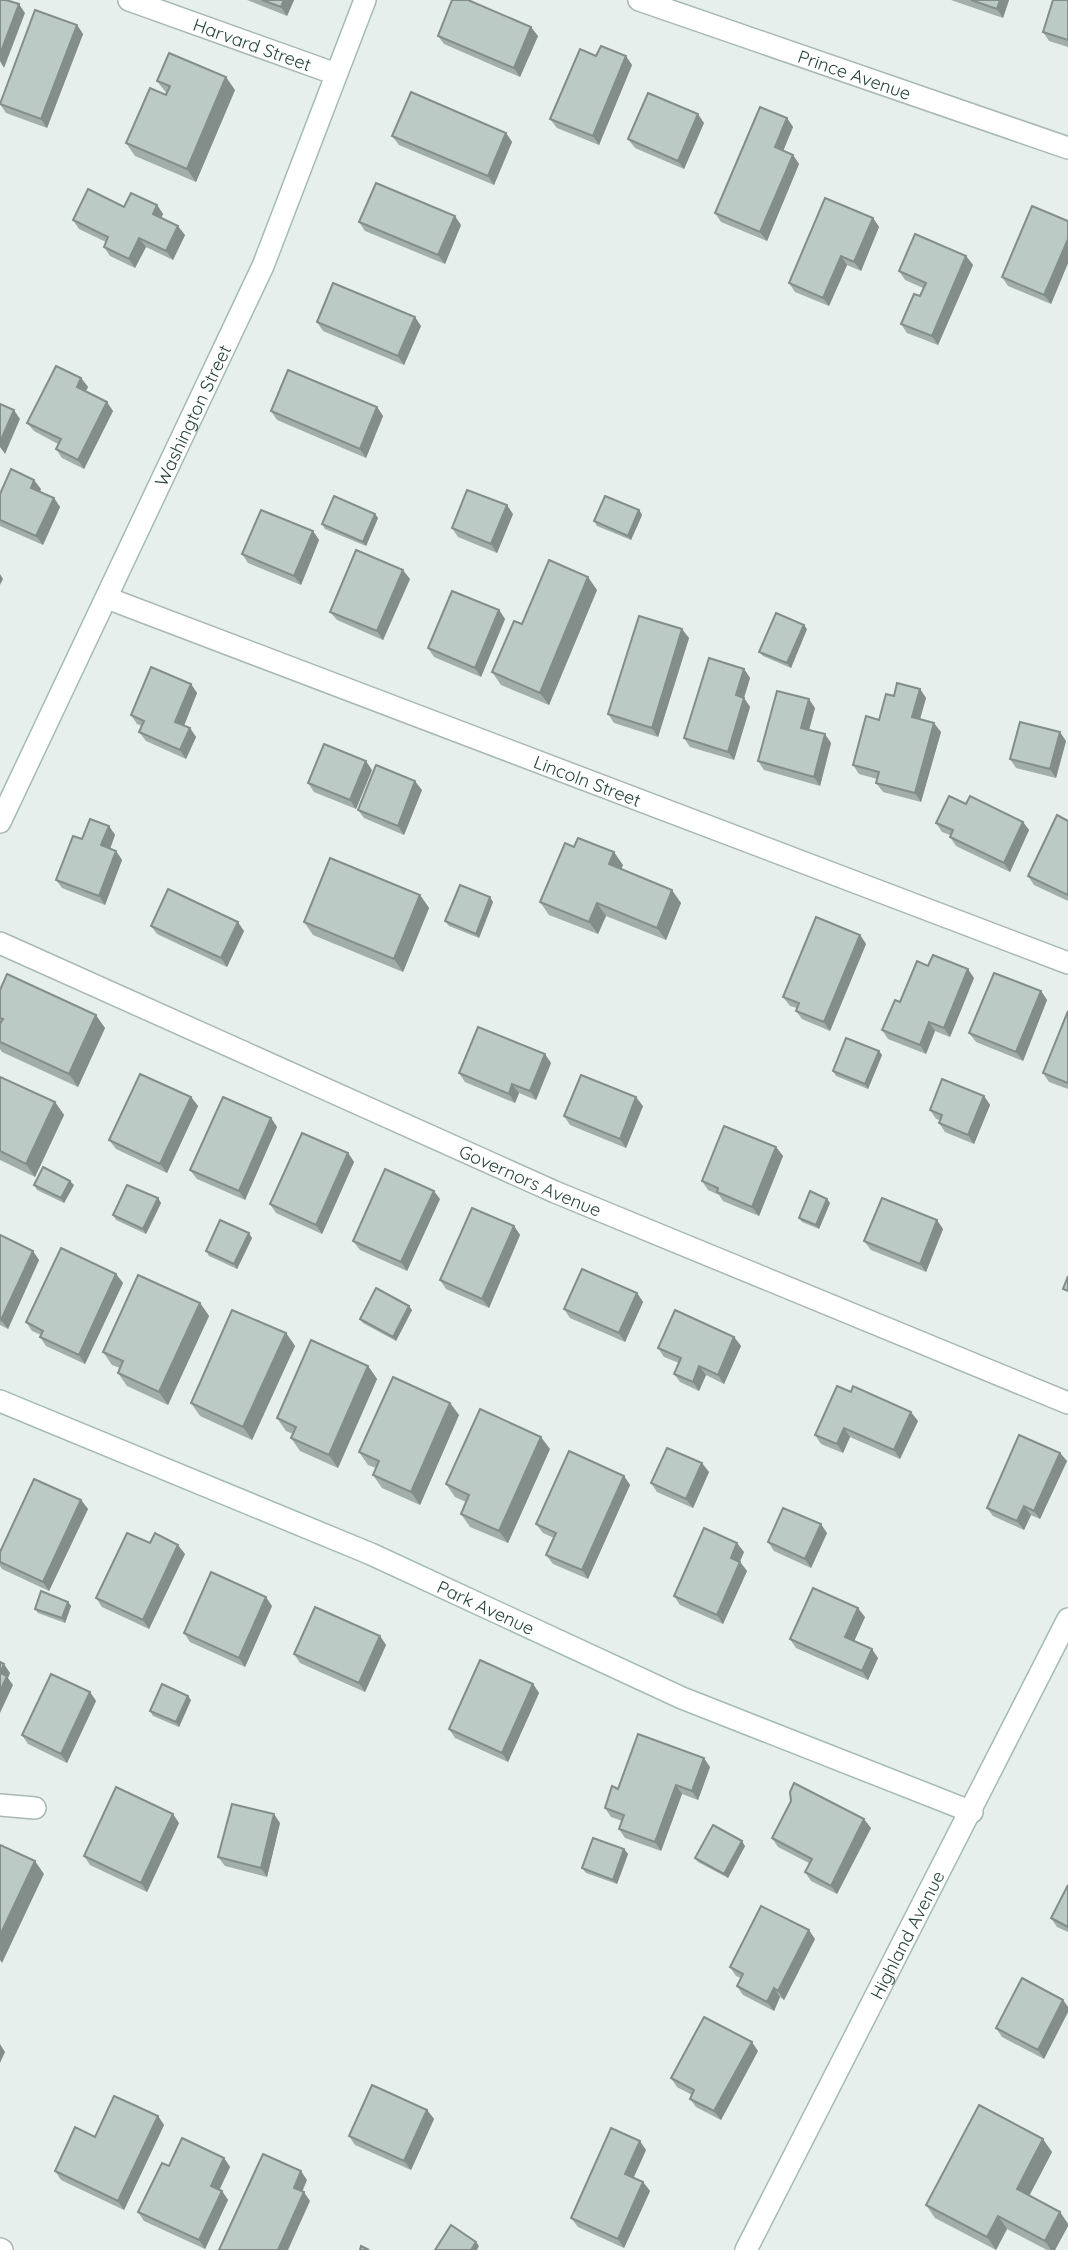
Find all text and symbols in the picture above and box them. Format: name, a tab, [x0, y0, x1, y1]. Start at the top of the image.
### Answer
street label: Harvard Street	[190, 12, 315, 76]
street label: Prince Avenue	[795, 44, 914, 104]
street label: Washington Street	[149, 341, 236, 490]
street label: Lincoln Street	[531, 750, 644, 811]
street label: Governors Avenue	[456, 1139, 605, 1221]
street label: Park Avenue	[434, 1575, 538, 1640]
street label: Highland Avenue	[865, 1867, 949, 2003]

